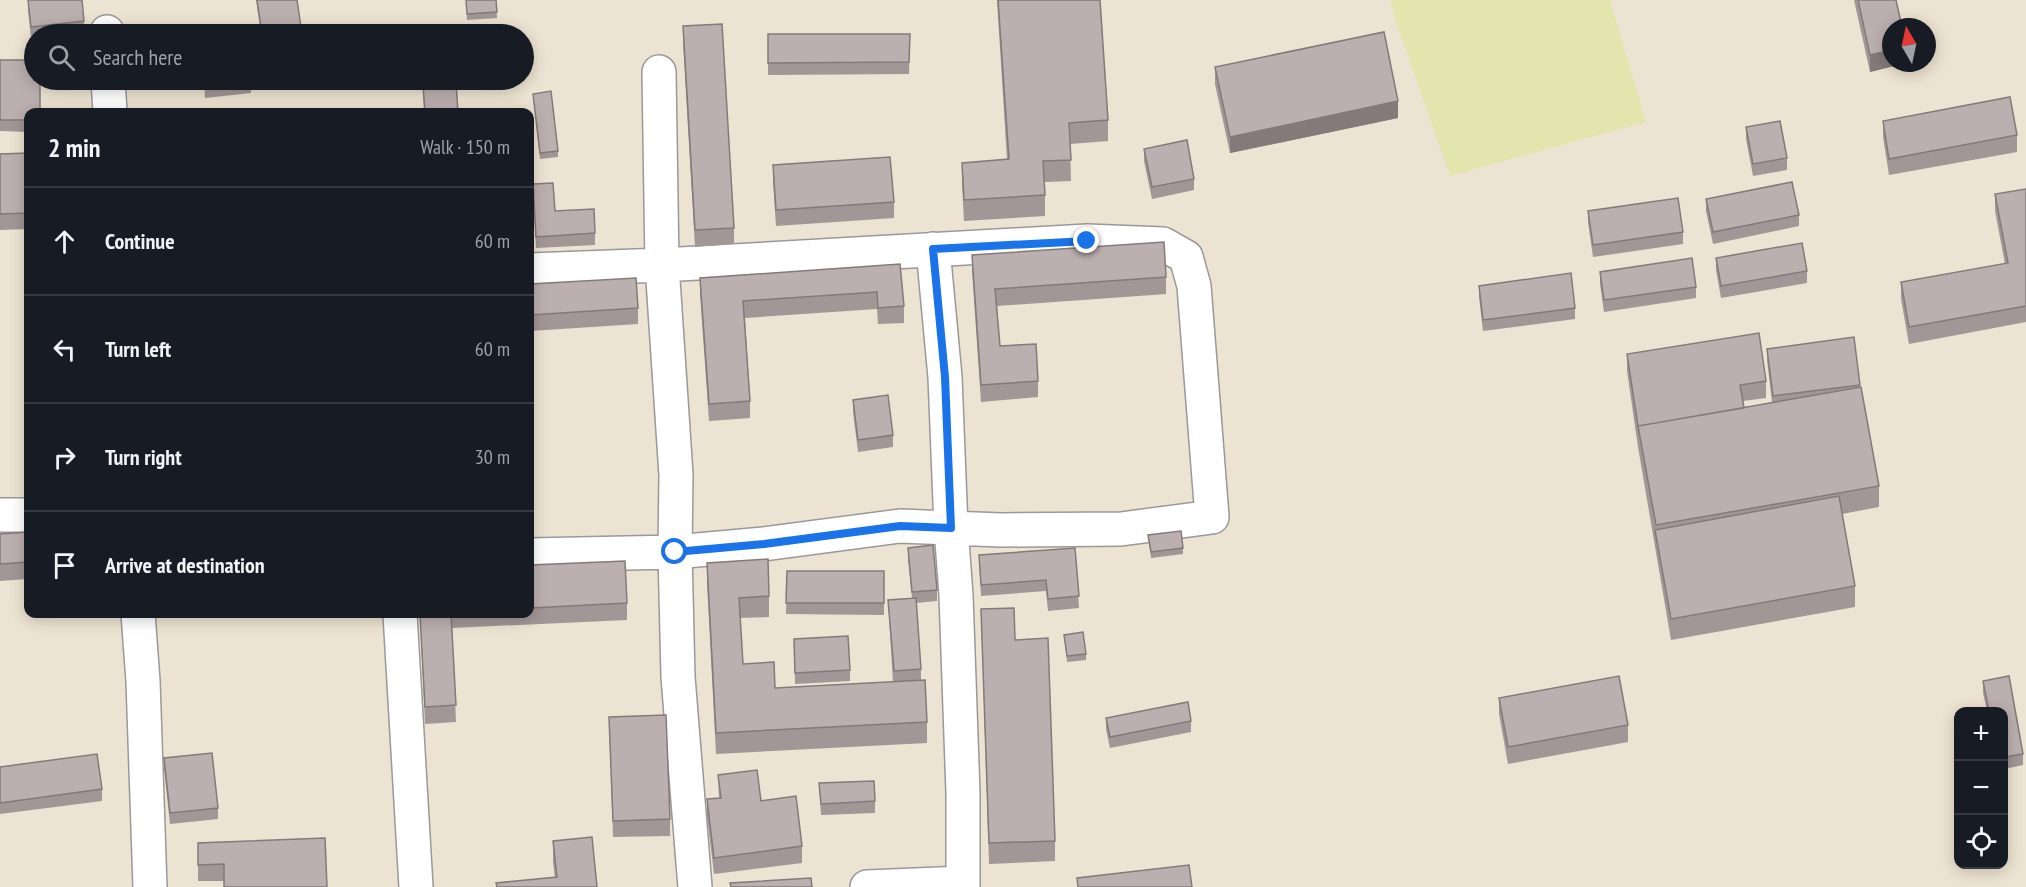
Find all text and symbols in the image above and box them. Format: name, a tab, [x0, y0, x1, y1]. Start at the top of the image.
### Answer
north arrow	[1882, 18, 1936, 72]
search box	[24, 24, 534, 90]
icon: search	[45, 41, 78, 74]
text: Search here	[93, 43, 182, 71]
text: 2 min	[48, 131, 101, 164]
text: Walk · 150 m	[420, 134, 510, 160]
icon: ahead	[48, 225, 81, 258]
text: Continue	[105, 227, 175, 255]
route end	[1073, 227, 1099, 253]
text: 60 m	[475, 228, 510, 254]
icon: left	[48, 333, 81, 366]
text: Turn left	[105, 335, 171, 363]
text: 60 m	[475, 336, 510, 362]
icon: right	[48, 441, 81, 474]
text: Turn right	[105, 443, 182, 471]
text: 30 m	[475, 444, 510, 470]
route start	[661, 538, 687, 564]
icon: arrive	[48, 549, 81, 582]
text: Arrive at destination	[105, 551, 265, 579]
map controls	[1954, 707, 2008, 869]
button: +	[1954, 707, 2008, 761]
button: −	[1954, 761, 2008, 815]
button: locate	[1954, 815, 2008, 869]

